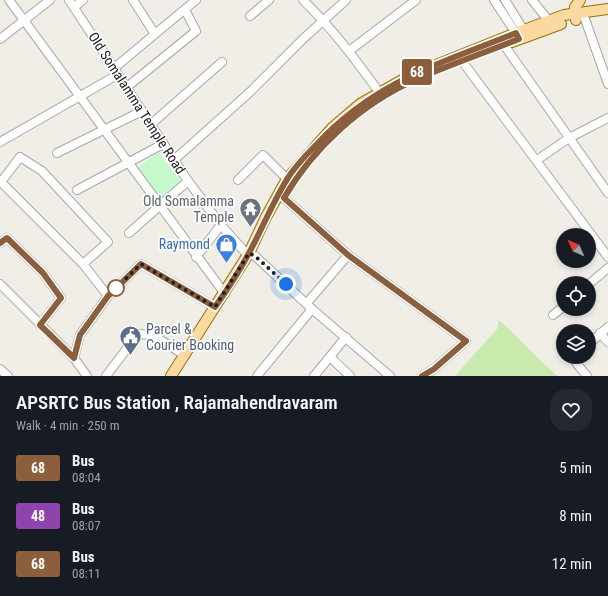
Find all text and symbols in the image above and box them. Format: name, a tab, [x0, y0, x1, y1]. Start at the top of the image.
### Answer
street label: Old Somalamma Temple Road	[85, 29, 189, 177]
line badge: 68	[399, 59, 435, 85]
text: 68	[410, 64, 424, 80]
place label: Old Somalamma Temple	[143, 193, 234, 225]
temple icon: Old Somalamma Temple	[237, 196, 263, 229]
north arrow	[556, 228, 596, 268]
map controls	[556, 228, 596, 364]
shop icon: Raymond	[213, 231, 239, 264]
place label: Raymond	[159, 236, 210, 252]
your location	[276, 274, 296, 294]
button: locate	[556, 276, 596, 316]
unlabelled marker	[107, 279, 125, 297]
place label: Parcel & Courier Booking	[146, 321, 234, 353]
public building icon: Parcel & Courier Booking	[117, 324, 143, 357]
button: layers	[556, 324, 596, 364]
button: heart	[550, 389, 592, 431]
text: APSRTC Bus Station , Rajamahendravaram	[16, 391, 338, 414]
text: Walk · 4 min · 250 m	[16, 418, 120, 433]
text: Bus	[72, 452, 95, 470]
text: 5 min	[559, 459, 592, 477]
text: 68	[31, 460, 45, 476]
text: 08:04	[72, 470, 101, 485]
text: Bus	[72, 500, 95, 518]
text: 8 min	[559, 507, 592, 525]
text: 48	[31, 508, 45, 524]
text: 08:07	[72, 518, 101, 533]
text: Bus	[72, 548, 95, 566]
text: 12 min	[552, 555, 592, 573]
text: 68	[31, 556, 45, 572]
text: 08:11	[72, 566, 101, 581]

